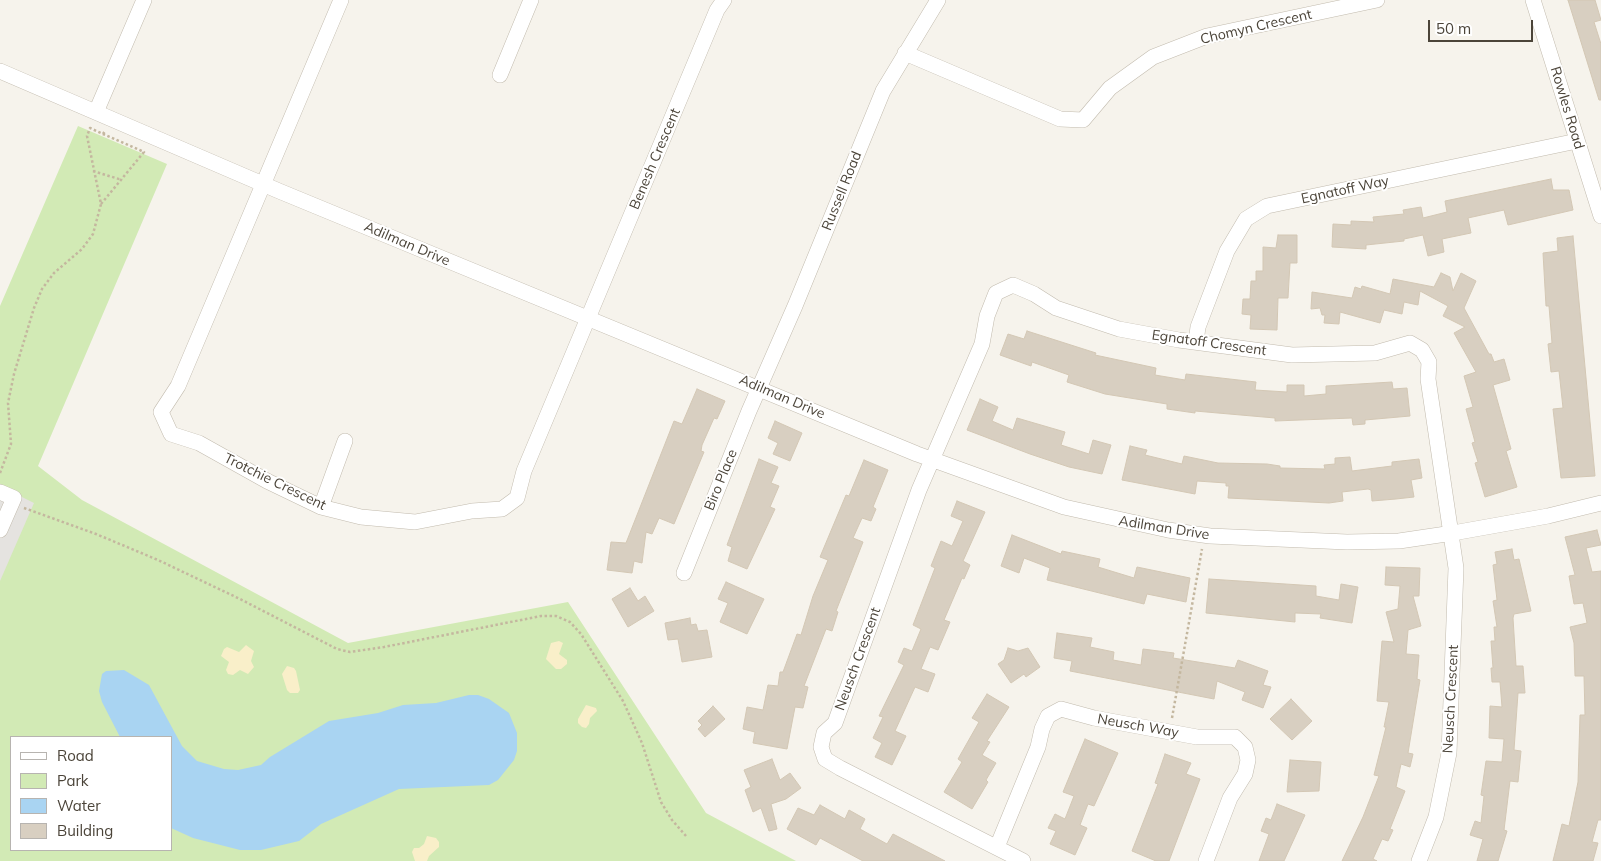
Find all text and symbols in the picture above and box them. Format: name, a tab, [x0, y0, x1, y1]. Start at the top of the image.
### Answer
street label: Chomyn Crescent	[1199, 6, 1313, 48]
scale bar	[1431, 10, 1536, 42]
text: 50 m	[1436, 19, 1471, 38]
street label: Rowles Road	[1546, 65, 1588, 151]
street label: Benesh Crescent	[626, 106, 684, 212]
street label: Russell Road	[818, 149, 866, 233]
street label: Egnatoff Way	[1300, 172, 1390, 208]
street label: Adilman Drive	[362, 218, 452, 270]
street label: Egnatoff Crescent	[1151, 327, 1267, 359]
street label: Adilman Drive	[737, 371, 827, 423]
street label: Biro Place	[701, 447, 741, 513]
street label: Trotchie Crescent	[221, 450, 329, 514]
street label: Adilman Drive	[1117, 513, 1211, 543]
street label: Neusch Crescent	[832, 605, 884, 713]
street label: Neusch Crescent	[1440, 644, 1462, 754]
street label: Neusch Way	[1096, 711, 1180, 741]
legend	[10, 736, 172, 851]
text: Road	[57, 746, 94, 765]
text: Park	[57, 771, 89, 790]
text: Water	[57, 796, 101, 815]
text: Building	[57, 821, 113, 840]

